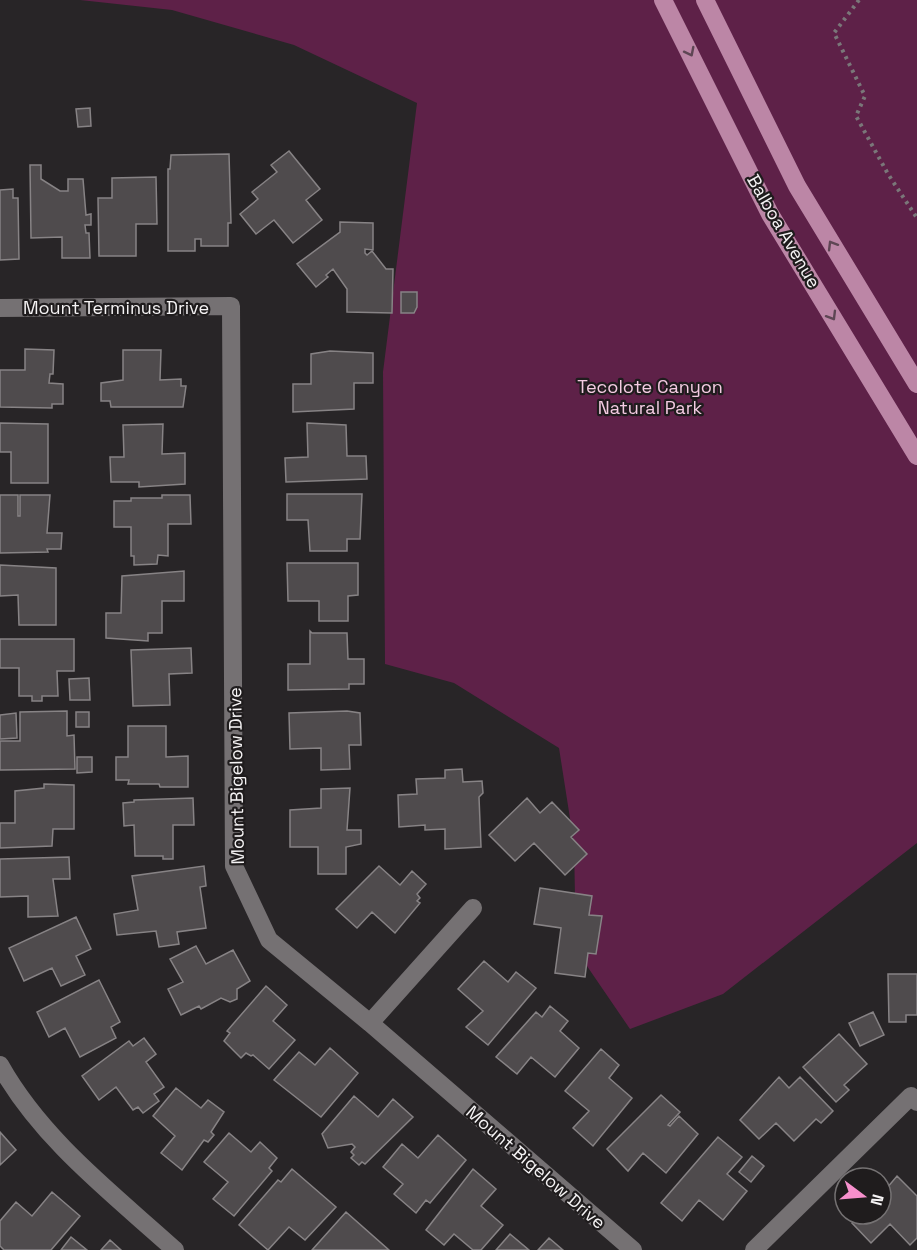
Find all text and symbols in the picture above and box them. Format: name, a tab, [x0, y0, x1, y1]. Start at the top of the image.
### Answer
one-way arrow	[682, 46, 694, 57]
street label: Balboa Avenue	[742, 170, 826, 292]
one-way arrow	[828, 241, 840, 251]
street label: Mount Terminus Drive	[23, 296, 209, 319]
one-way arrow	[825, 310, 837, 320]
park label: Tecolote Canyon Natural Park	[577, 375, 723, 419]
street label: Mount Bigelow Drive	[223, 687, 249, 865]
street label: Mount Bigelow Drive	[461, 1100, 611, 1234]
north arrow	[833, 1166, 893, 1226]
text: N	[865, 1192, 889, 1208]

